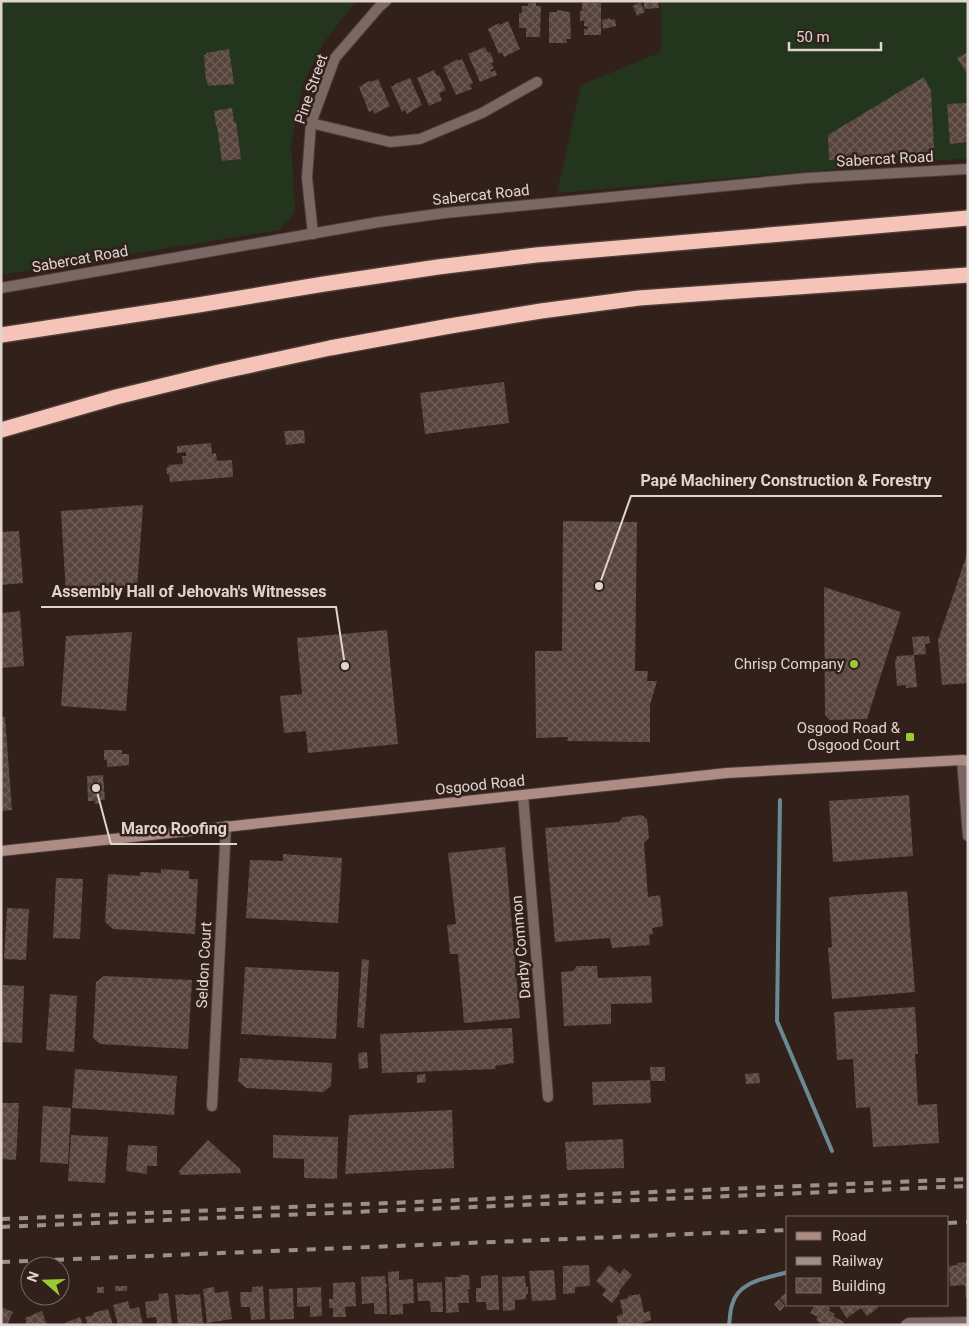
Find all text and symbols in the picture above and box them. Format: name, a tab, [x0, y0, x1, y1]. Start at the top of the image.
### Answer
scale bar	[789, 20, 882, 52]
text: 50 m	[796, 28, 830, 46]
street label: Pine Street	[291, 52, 331, 126]
street label: Sabercat Road	[836, 147, 934, 171]
street label: Sabercat Road	[432, 181, 530, 209]
street label: Sabercat Road	[30, 242, 130, 276]
callout: Papé Machinery Construction & Forestry	[631, 465, 942, 496]
text: Papé Machinery Construction & Forestry	[640, 471, 933, 490]
callout: Assembly Hall of Jehovah's Witnesses	[41, 576, 336, 607]
text: Assembly Hall of Jehovah's Witnesses	[52, 582, 326, 601]
place label: Chrisp Company	[734, 655, 844, 673]
marker: Chrisp Company	[848, 658, 860, 670]
place label: Osgood Road & Osgood Court	[797, 719, 901, 754]
marker: Osgood Road & Osgood Court	[904, 731, 916, 743]
street label: Osgood Road	[434, 771, 526, 799]
callout: Marco Roofing	[111, 813, 237, 844]
text: Marco Roofing	[121, 819, 227, 838]
street label: Darby Common	[508, 895, 534, 999]
street label: Seldon Court	[193, 921, 215, 1009]
legend	[786, 1216, 949, 1306]
text: Road	[832, 1227, 866, 1245]
text: Railway	[832, 1252, 883, 1270]
north arrow	[20, 1256, 70, 1306]
text: N	[24, 1269, 42, 1284]
text: Building	[832, 1277, 886, 1295]

